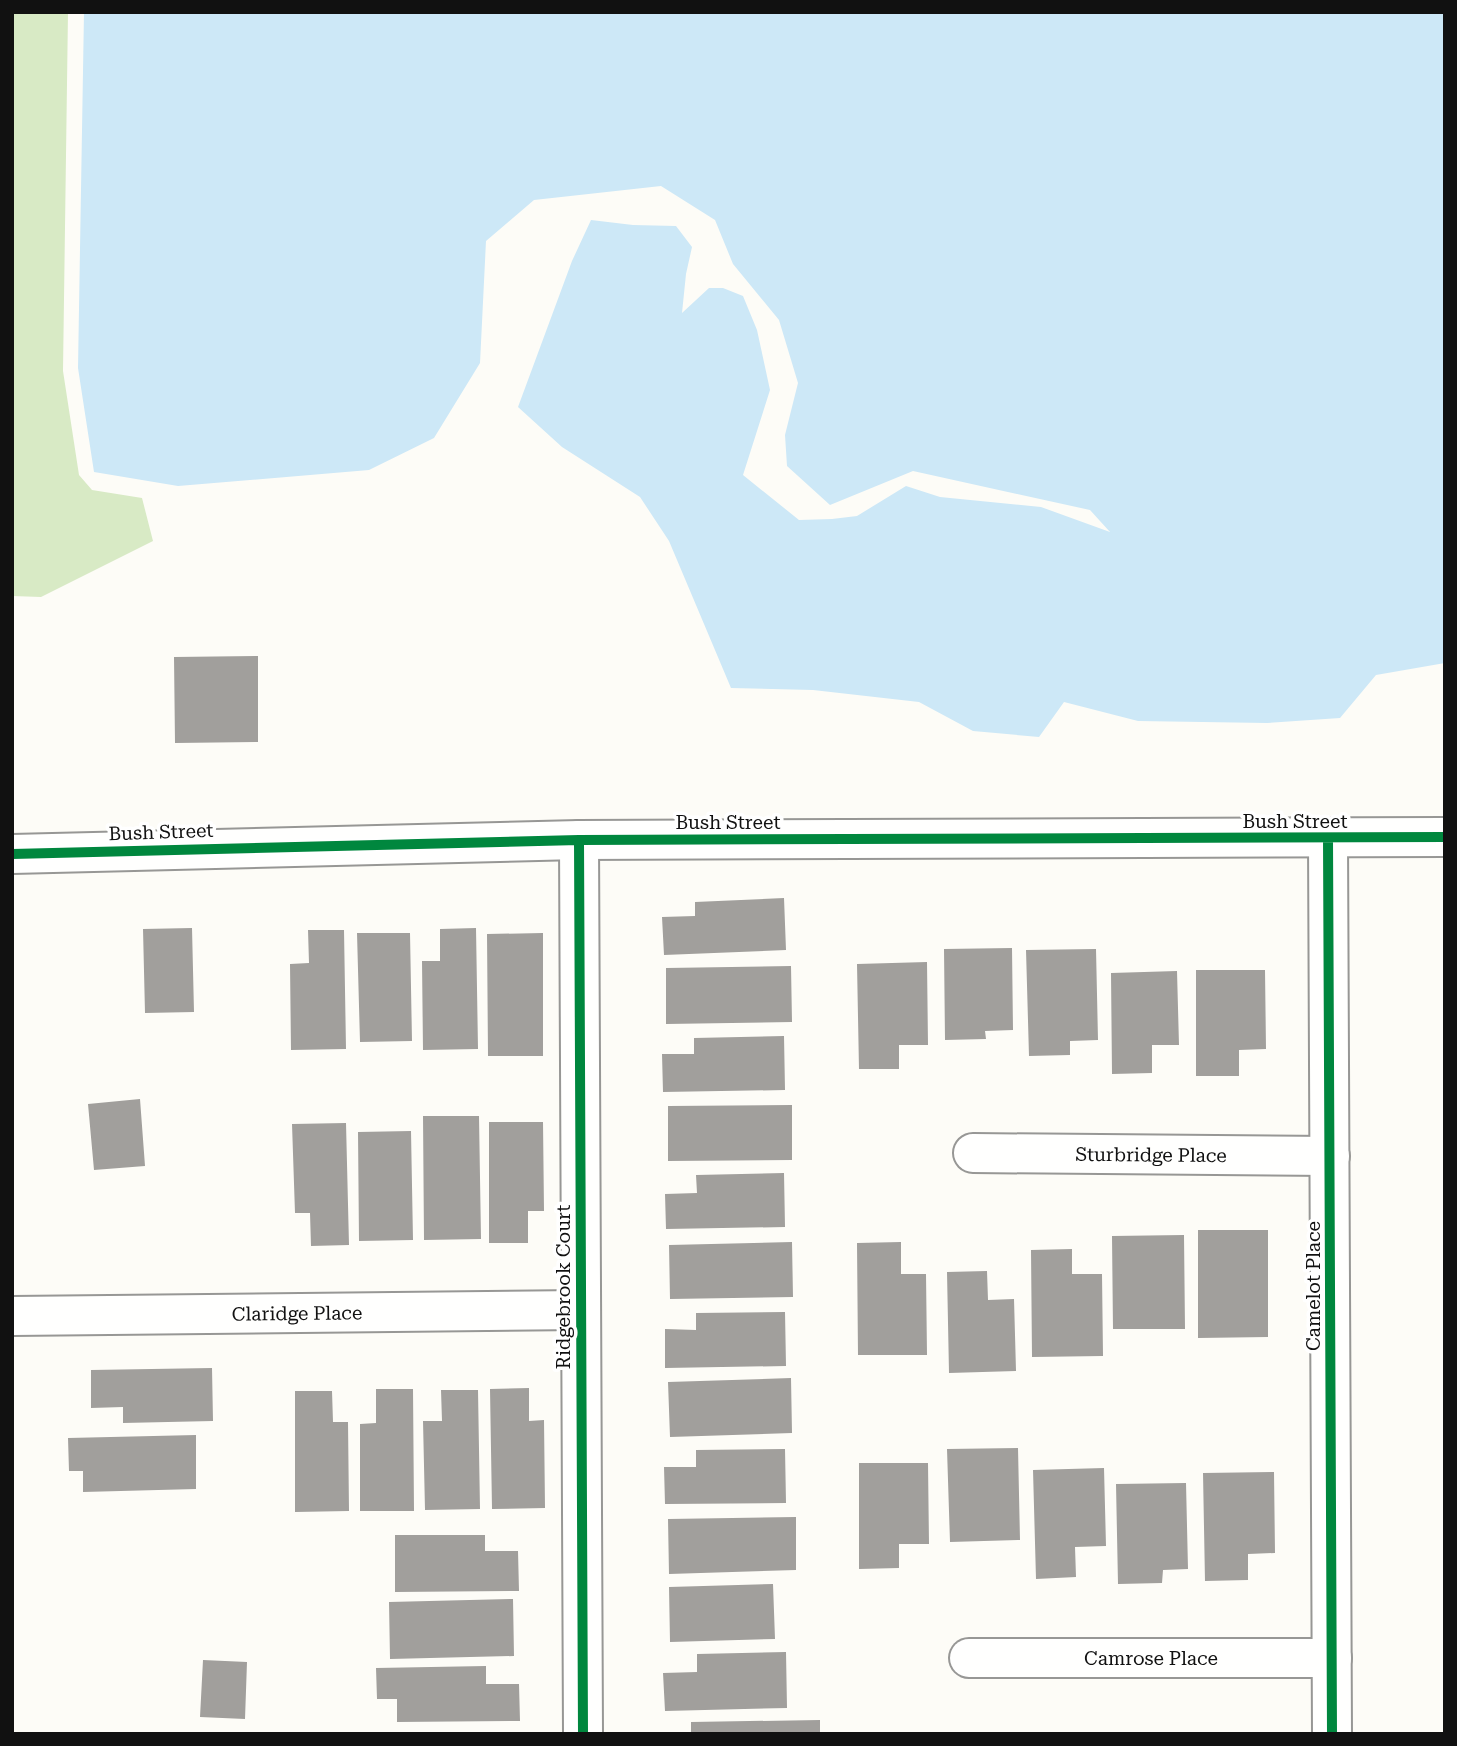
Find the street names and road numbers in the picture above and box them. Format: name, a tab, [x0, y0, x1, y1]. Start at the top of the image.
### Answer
street label: Bush Street	[1243, 810, 1347, 833]
street label: Bush Street	[676, 811, 780, 834]
street label: Bush Street	[108, 819, 214, 845]
street label: Sturbridge Place	[1075, 1142, 1227, 1167]
street label: Ridgebrook Court	[552, 1205, 575, 1369]
street label: Camelot Place	[1302, 1221, 1325, 1351]
street label: Claridge Place	[232, 1301, 362, 1325]
street label: Camrose Place	[1084, 1647, 1218, 1670]

